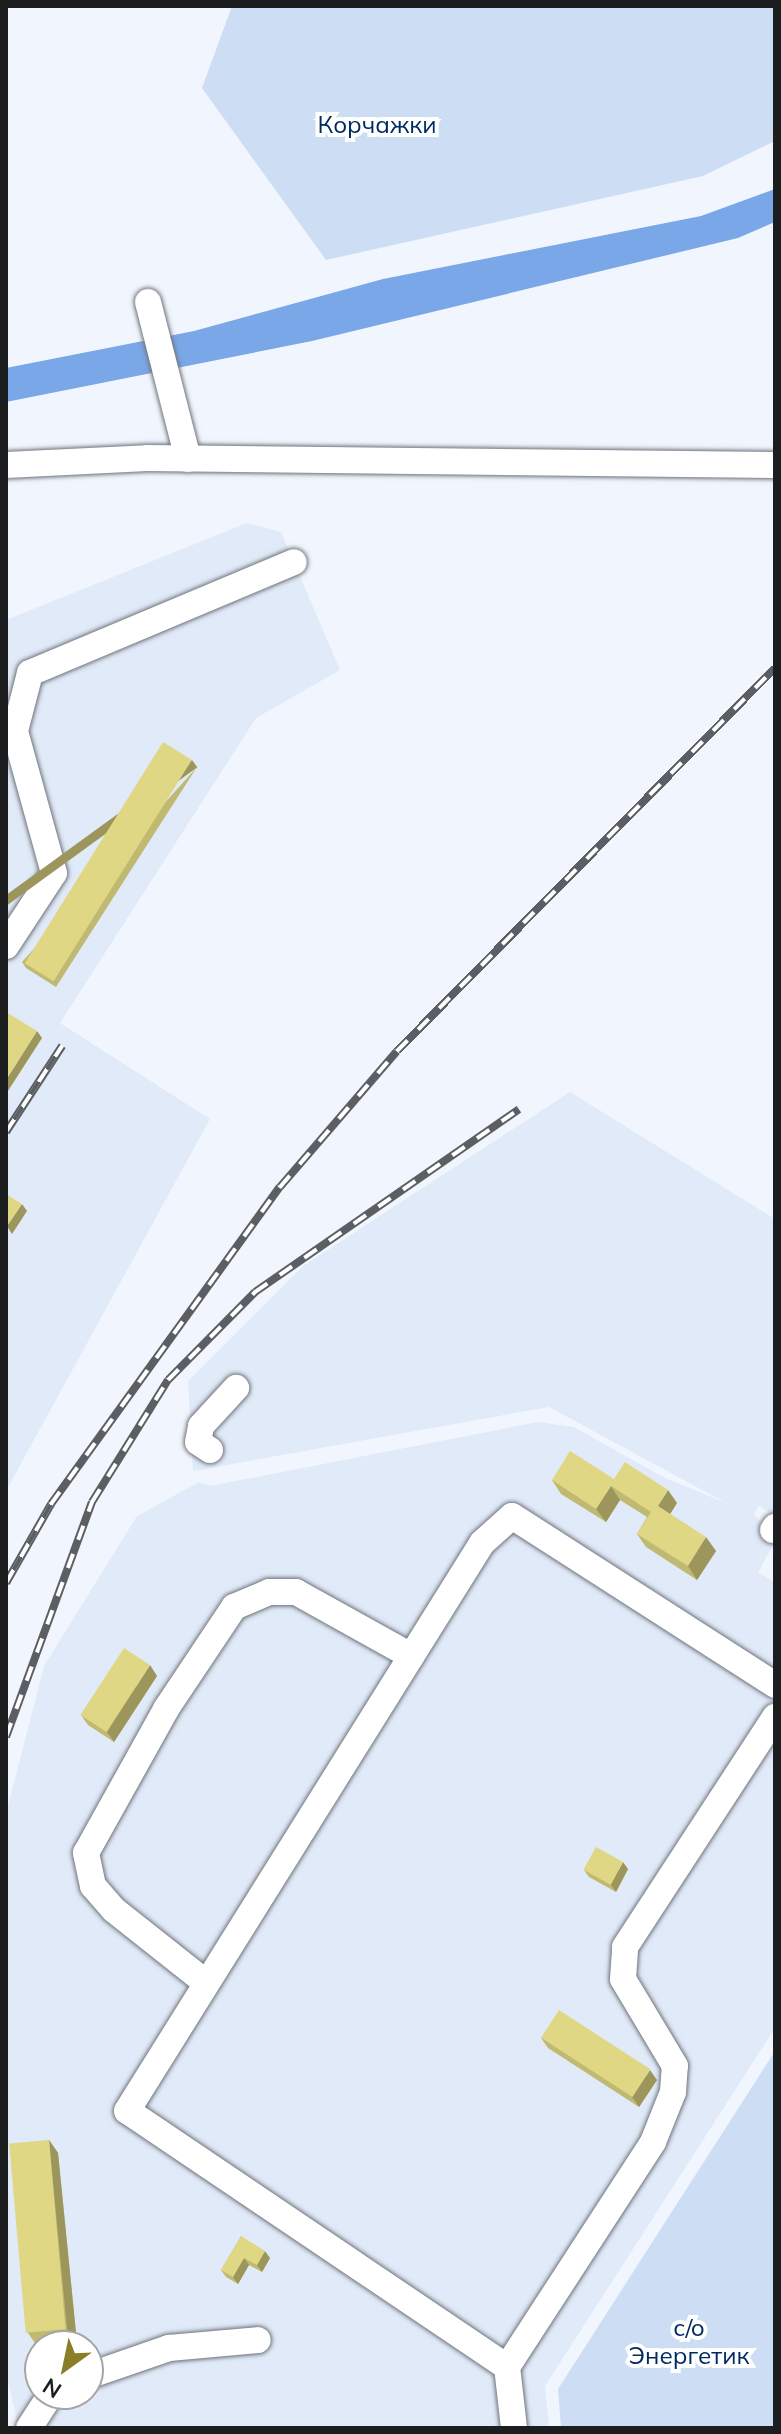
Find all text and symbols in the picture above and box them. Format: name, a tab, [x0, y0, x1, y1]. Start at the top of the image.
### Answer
park label: Корчажки	[318, 111, 436, 139]
park label: с/о Энергетик	[629, 2314, 749, 2370]
north arrow	[24, 2330, 104, 2410]
text: N	[37, 2372, 67, 2405]

